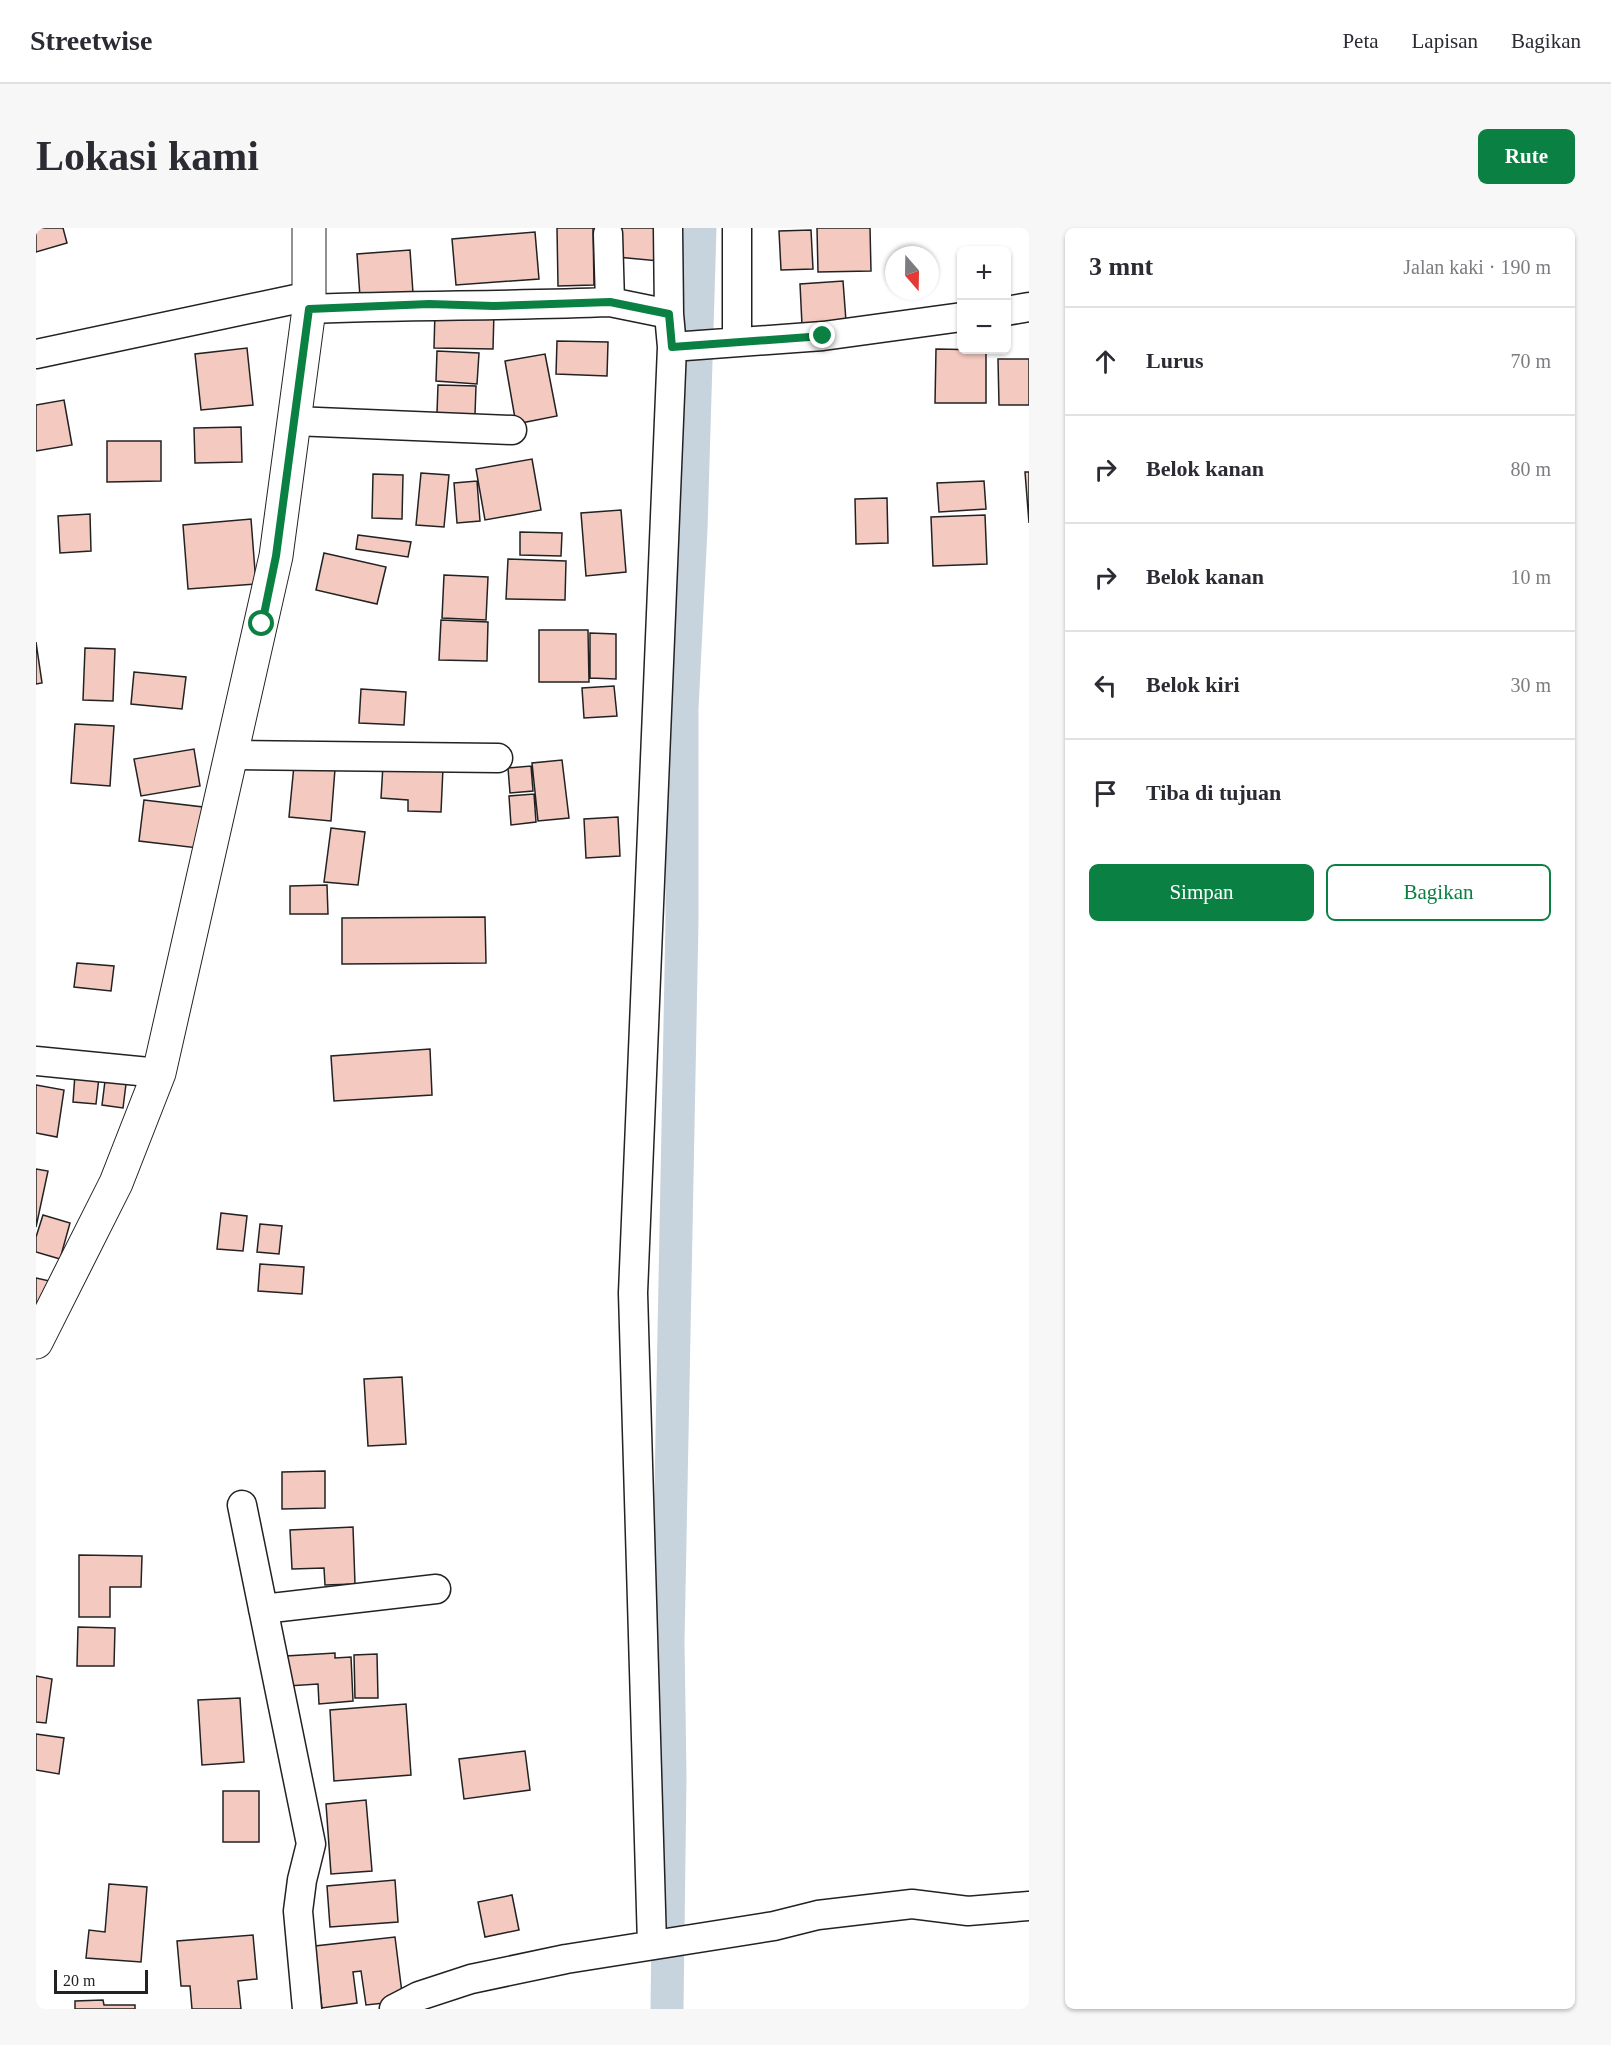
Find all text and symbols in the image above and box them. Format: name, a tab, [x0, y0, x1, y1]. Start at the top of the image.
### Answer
text: Streetwise	[30, 25, 152, 56]
text: Peta	[1342, 29, 1379, 53]
text: Lapisan	[1412, 29, 1478, 53]
text: Bagikan	[1511, 29, 1581, 53]
button: Rute	[1478, 129, 1575, 184]
text: Lokasi kami	[36, 133, 259, 179]
north arrow	[885, 246, 939, 300]
map controls	[957, 246, 1011, 354]
button: +	[957, 246, 1011, 300]
text: 3 mnt	[1089, 252, 1153, 281]
text: Jalan kaki · 190 m	[1403, 256, 1551, 278]
button: −	[957, 300, 1011, 354]
route end	[809, 322, 835, 348]
icon: ahead	[1089, 345, 1122, 378]
text: Lurus	[1146, 348, 1203, 373]
text: 70 m	[1510, 350, 1551, 372]
icon: right	[1089, 453, 1122, 486]
text: Belok kanan	[1146, 456, 1264, 481]
text: 80 m	[1510, 458, 1551, 480]
icon: right	[1089, 561, 1122, 594]
text: Belok kanan	[1146, 564, 1264, 589]
text: 10 m	[1510, 566, 1551, 588]
route start	[248, 610, 274, 636]
icon: left	[1089, 669, 1122, 702]
text: Belok kiri	[1146, 672, 1240, 697]
text: 30 m	[1510, 674, 1551, 696]
icon: arrive	[1089, 777, 1122, 810]
text: Tiba di tujuan	[1146, 780, 1281, 805]
button: Simpan	[1089, 864, 1314, 921]
button: Bagikan	[1326, 864, 1551, 921]
scale bar	[54, 1967, 148, 1994]
text: 20 m	[63, 1972, 95, 1989]

